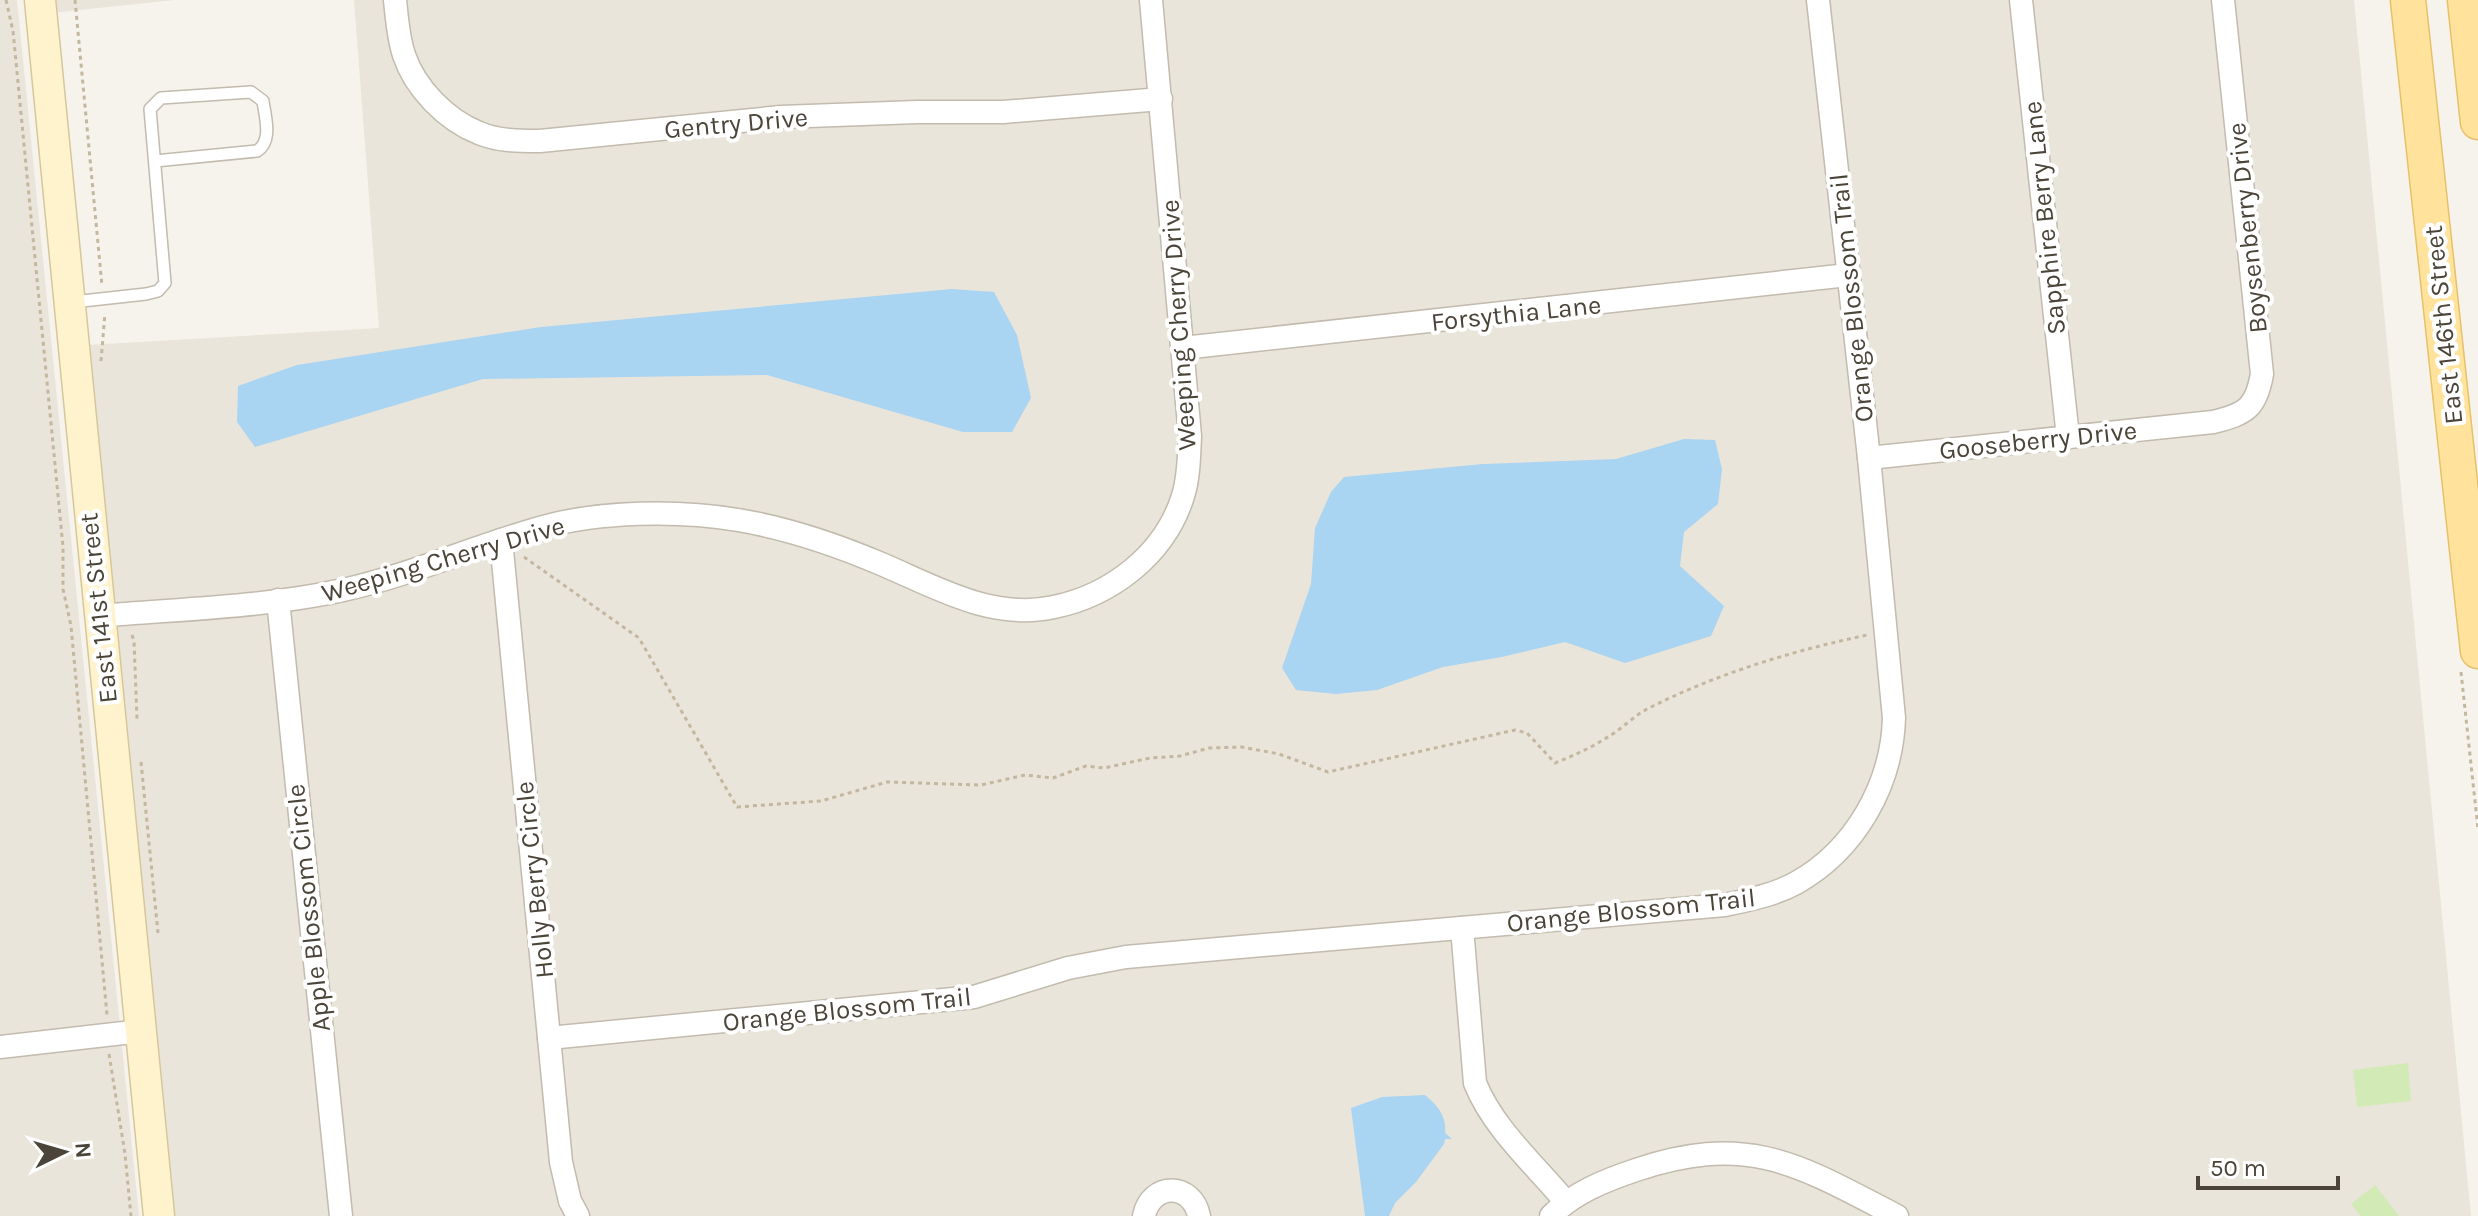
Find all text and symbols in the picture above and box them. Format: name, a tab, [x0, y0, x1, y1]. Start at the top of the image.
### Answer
street label: Sapphire Berry Lane	[2017, 100, 2072, 336]
street label: Gentry Drive	[663, 102, 809, 145]
street label: Boysenberry Drive	[2221, 121, 2274, 335]
street label: Orange Blossom Trail	[1823, 172, 1880, 424]
street label: Weeping Cherry Drive	[1154, 198, 1203, 451]
street label: East 146th Street	[2418, 224, 2469, 426]
street label: Forsythia Lane	[1429, 289, 1603, 338]
street label: Gooseberry Drive	[1938, 415, 2138, 466]
street label: Weeping Cherry Drive	[318, 510, 568, 609]
street label: East 141st Street	[73, 511, 124, 705]
street label: Holly Berry Circle	[509, 780, 560, 980]
street label: Apple Blossom Circle	[280, 783, 337, 1033]
street label: Orange Blossom Trail	[1505, 882, 1757, 939]
street label: Orange Blossom Trail	[721, 981, 973, 1038]
north arrow	[24, 1112, 104, 1192]
scale bar	[2198, 1140, 2338, 1190]
text: N	[69, 1141, 97, 1159]
text: 50 m	[2210, 1154, 2266, 1182]

